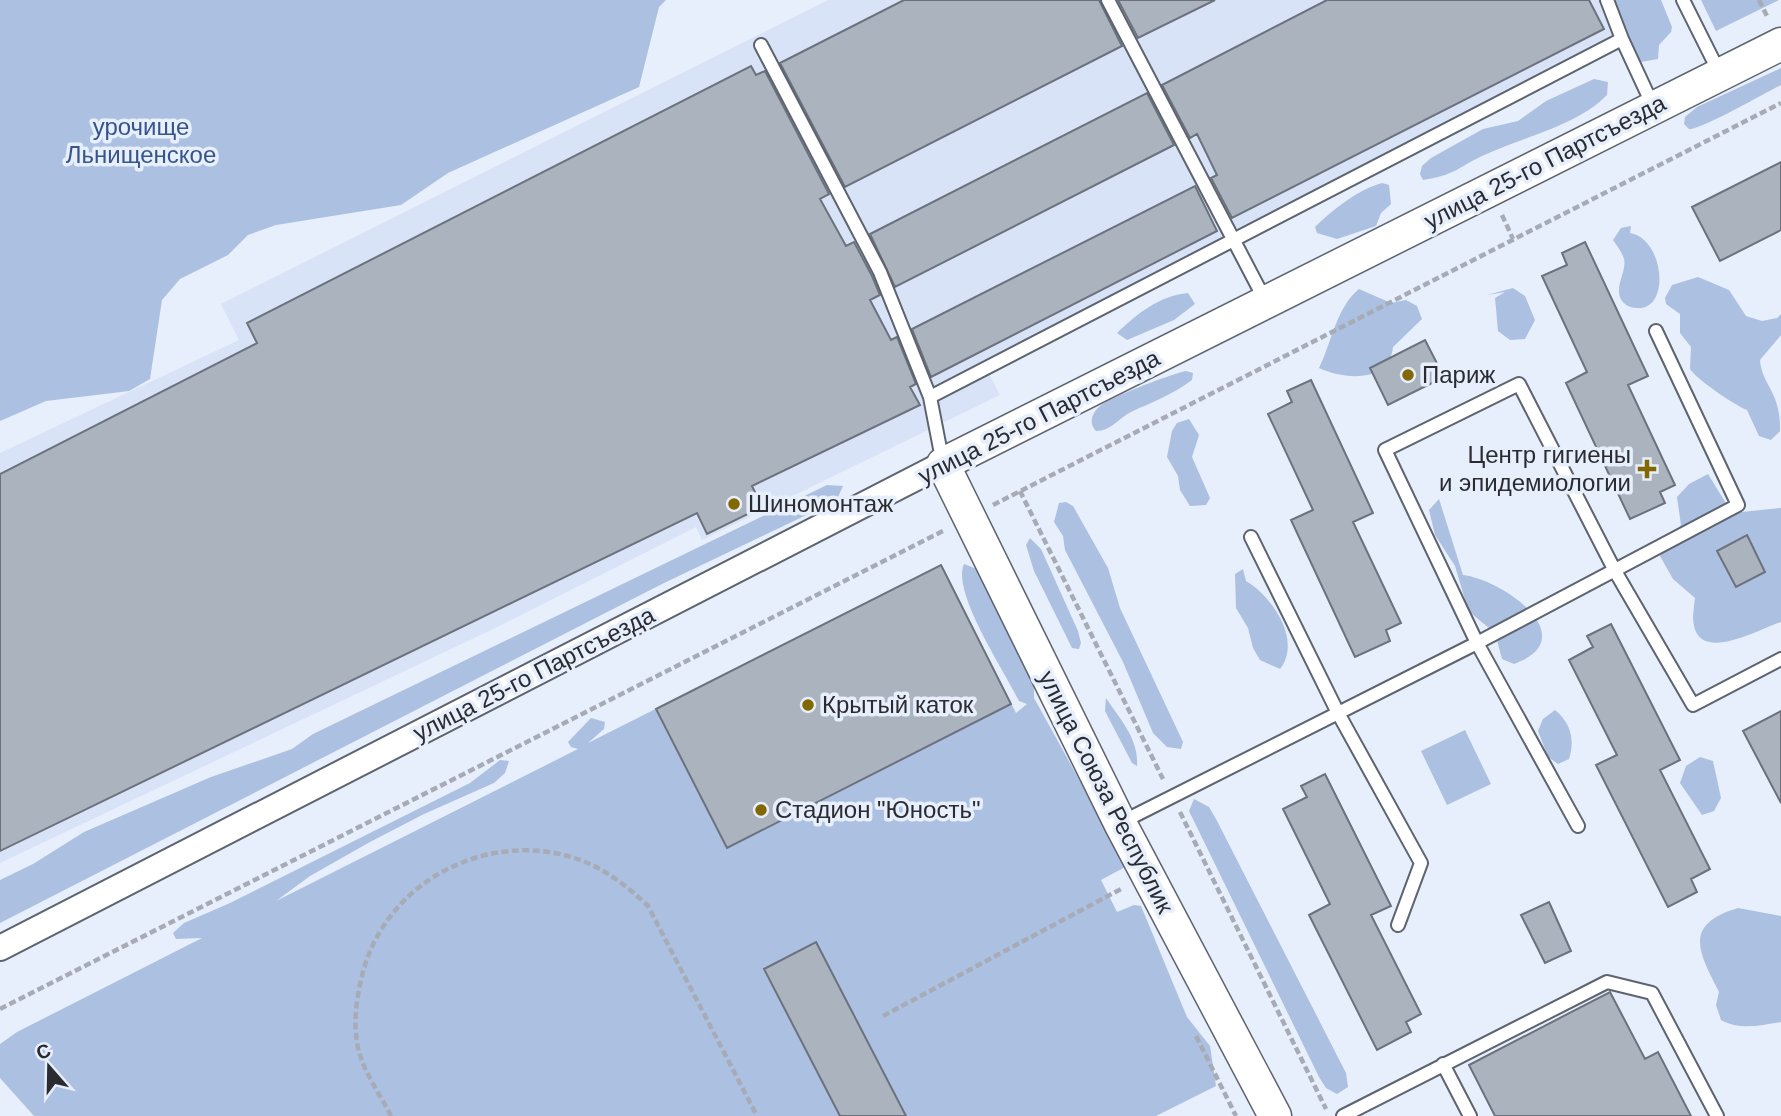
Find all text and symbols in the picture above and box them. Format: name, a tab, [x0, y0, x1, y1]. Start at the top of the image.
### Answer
street label: улица 25-го Партсъезда	[1420, 89, 1671, 234]
park label: урочище Льнищенское	[66, 113, 216, 168]
street label: улица 25-го Партсъезда	[914, 344, 1165, 489]
place label: Париж	[1422, 361, 1495, 388]
marker: Париж	[1400, 367, 1416, 383]
place label: Центр гигиены и эпидемиологии	[1439, 441, 1631, 496]
marker: Центр гигиены и эпидемиологии	[1637, 459, 1657, 479]
place label: Шиномонтаж	[748, 490, 893, 517]
marker: Шиномонтаж	[726, 496, 742, 512]
street label: улица 25-го Партсъезда	[409, 601, 660, 746]
street label: улица Союза Республик	[1033, 666, 1180, 918]
place label: Крытый каток	[822, 691, 974, 718]
marker: Крытый каток	[800, 697, 816, 713]
place label: Стадион "Юность"	[775, 796, 980, 823]
marker: Стадион "Юность"	[753, 802, 769, 818]
north arrow	[14, 1032, 84, 1102]
text: С	[33, 1039, 54, 1064]

